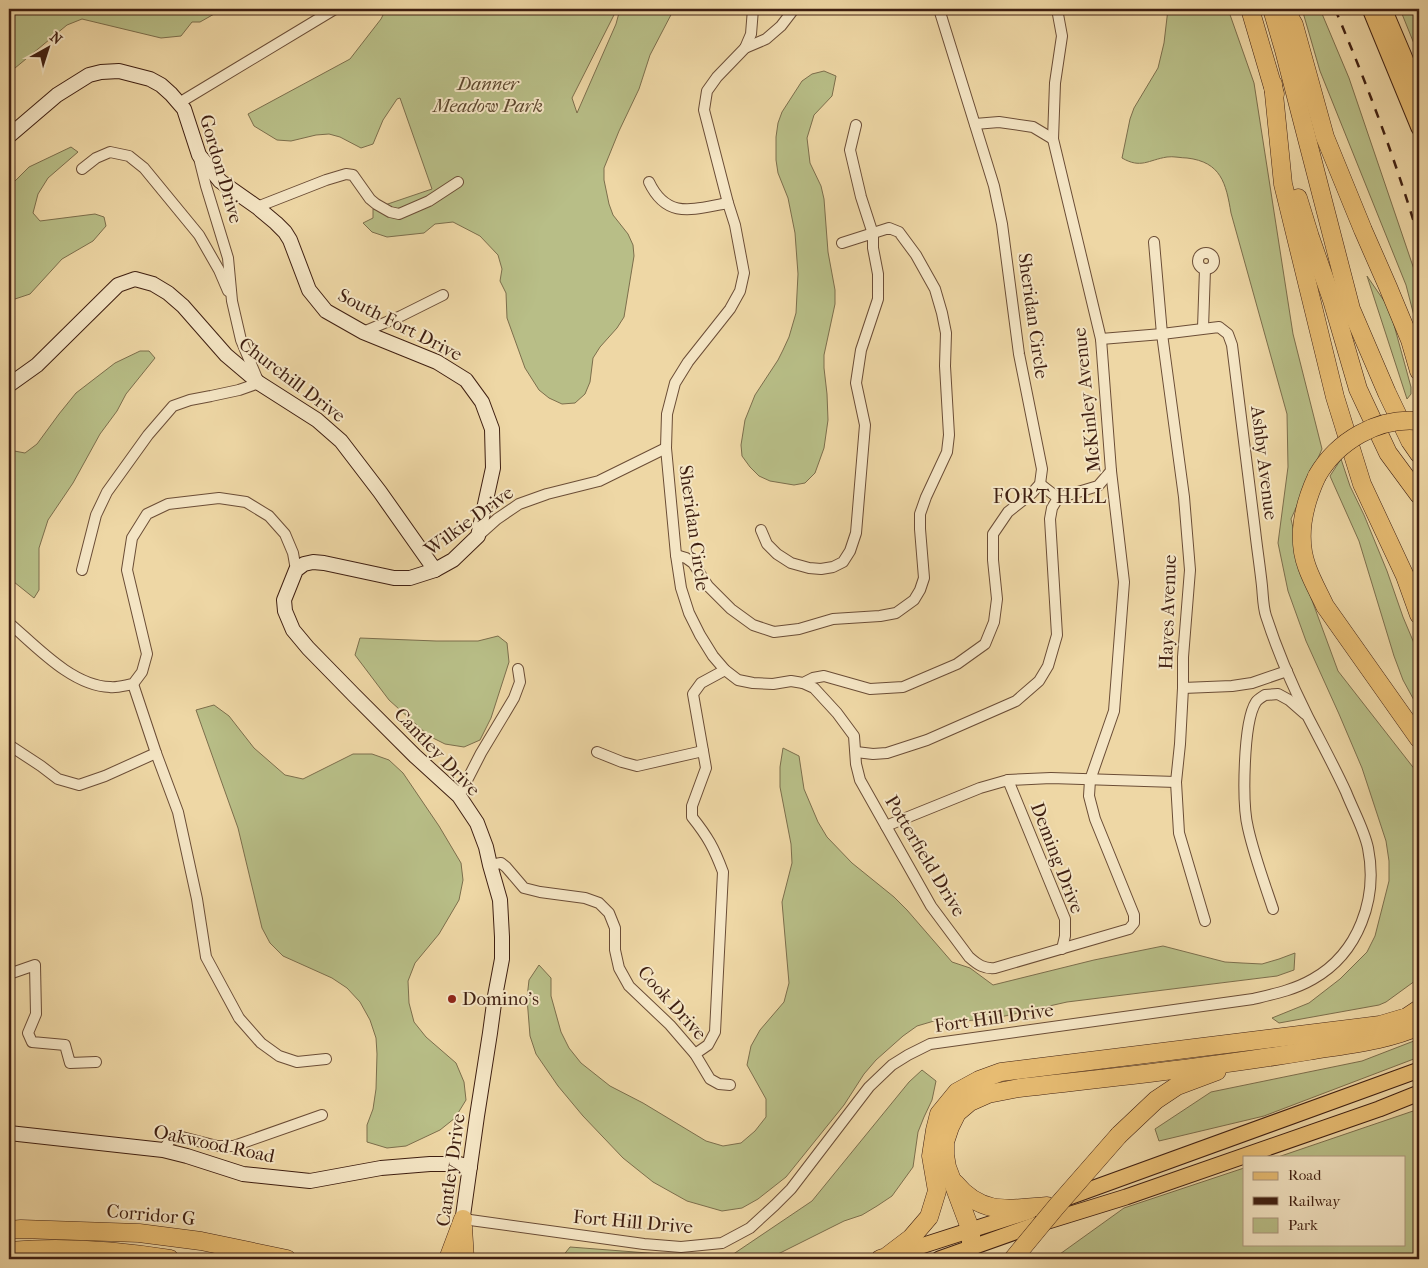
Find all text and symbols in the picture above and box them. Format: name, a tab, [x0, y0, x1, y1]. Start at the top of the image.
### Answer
north arrow	[22, 22, 72, 72]
text: N	[46, 28, 66, 48]
park label: Danner Meadow Park	[431, 73, 543, 117]
street label: Gordon Drive	[195, 112, 247, 226]
street label: Sheridan Circle	[1013, 252, 1053, 380]
street label: South Fort Drive	[334, 284, 466, 366]
street label: McKinley Avenue	[1068, 326, 1106, 474]
street label: Churchill Drive	[234, 333, 350, 427]
street label: Ashby Avenue	[1246, 404, 1282, 521]
street label: Sheridan Circle	[674, 464, 714, 592]
street label: Wilkie Drive	[419, 481, 518, 561]
district label: FORT HILL	[993, 485, 1107, 508]
street label: Hayes Avenue	[1155, 554, 1181, 670]
street label: Cantley Drive	[389, 703, 485, 801]
street label: Potterfield Drive	[880, 791, 970, 921]
street label: Deming Drive	[1026, 799, 1088, 917]
street label: Cook Drive	[633, 961, 711, 1045]
place label: Domino's	[462, 988, 539, 1010]
marker: Domino's	[446, 993, 458, 1005]
street label: Fort Hill Drive	[933, 999, 1055, 1037]
street label: Cantley Drive	[432, 1112, 470, 1228]
street label: Oakwood Road	[151, 1120, 277, 1168]
legend	[1243, 1156, 1406, 1246]
text: Road	[1288, 1166, 1322, 1184]
text: Railway	[1288, 1192, 1341, 1210]
street label: Corridor G	[106, 1200, 196, 1230]
street label: Fort Hill Drive	[572, 1206, 694, 1238]
text: Park	[1288, 1216, 1318, 1234]

